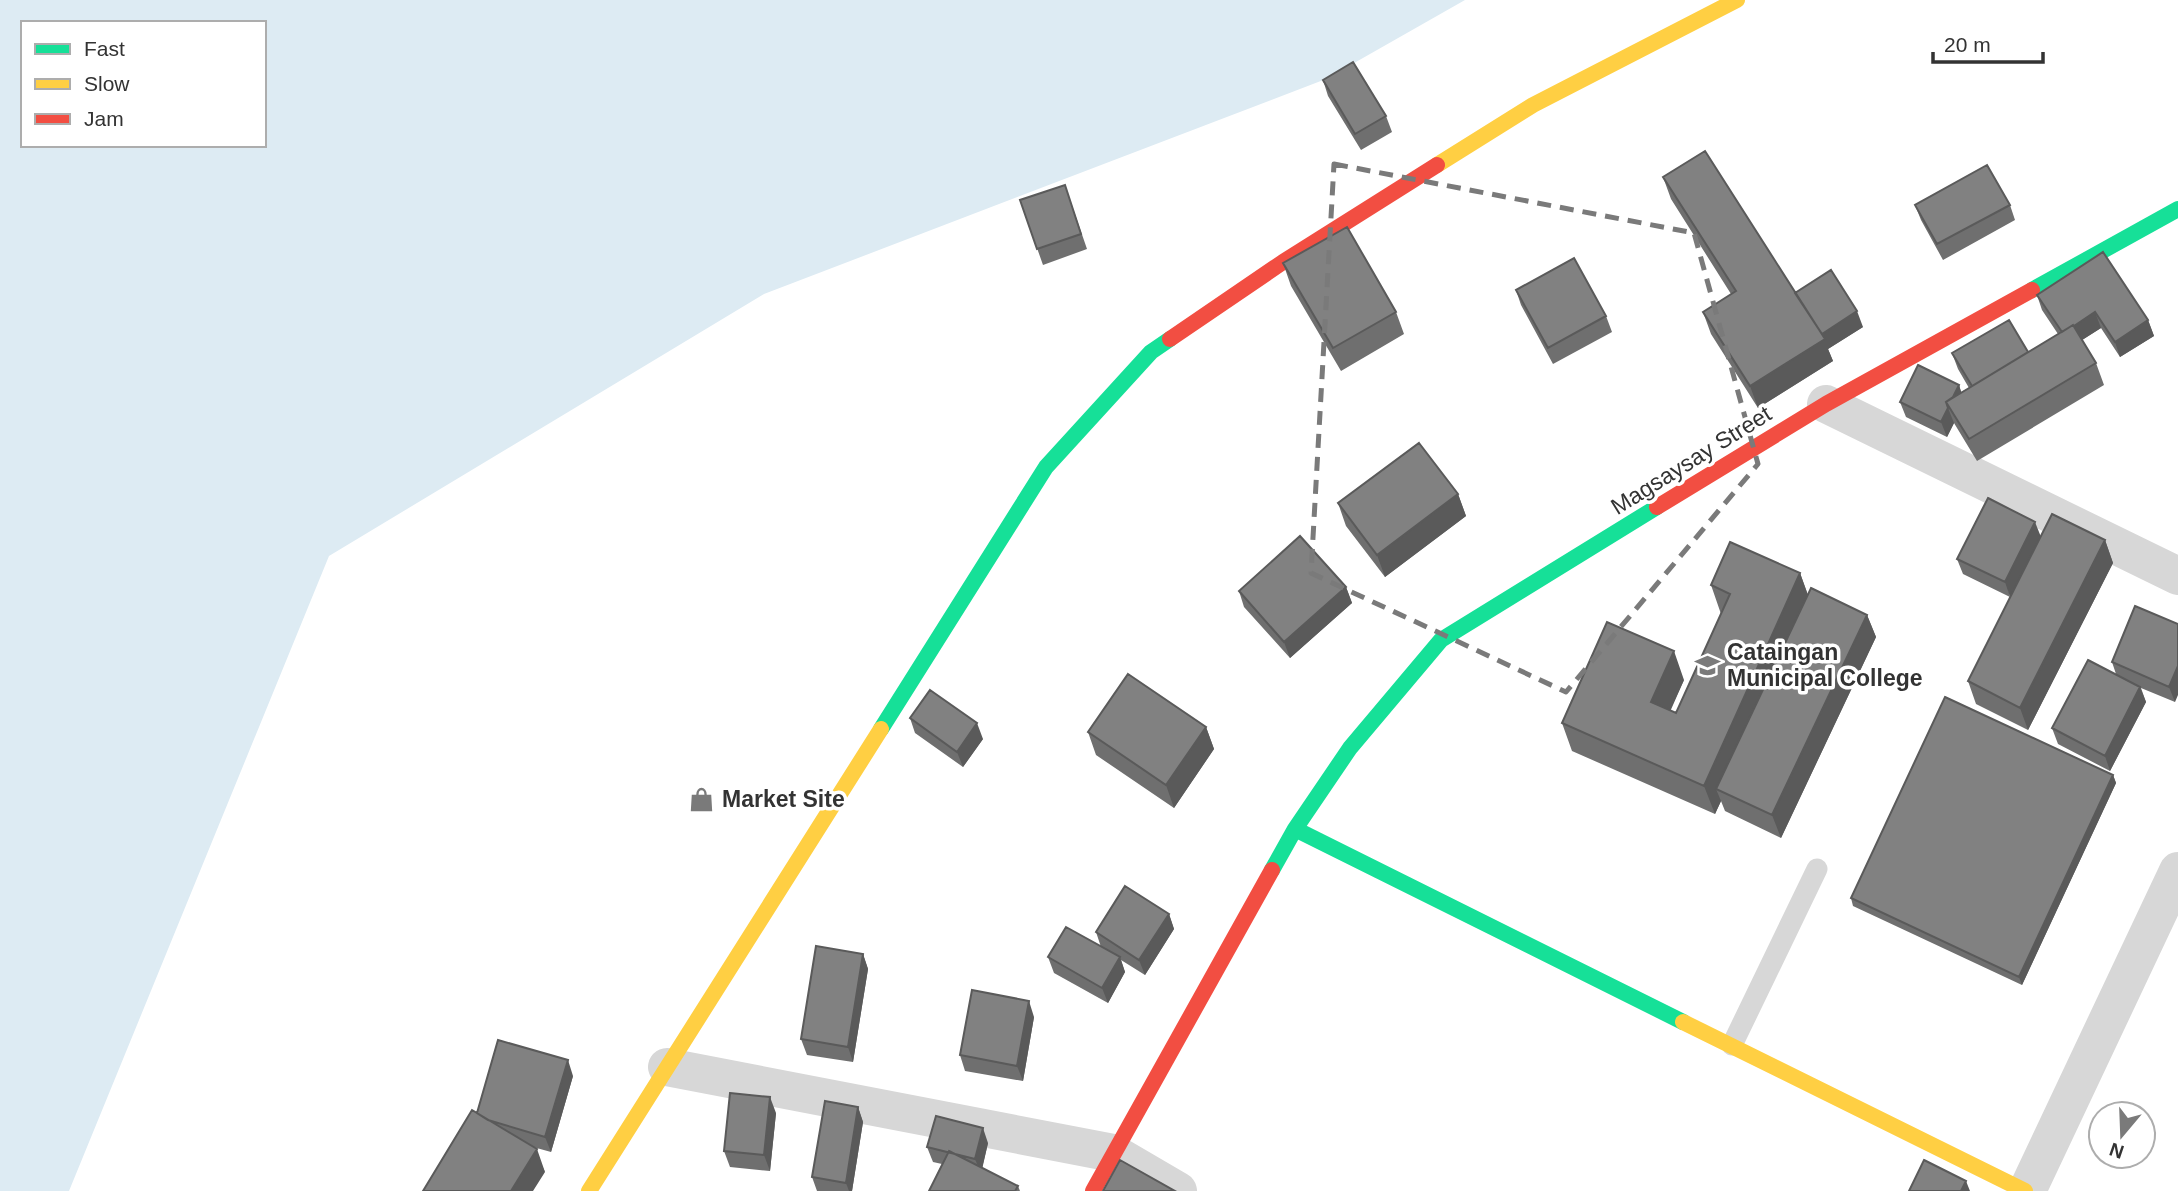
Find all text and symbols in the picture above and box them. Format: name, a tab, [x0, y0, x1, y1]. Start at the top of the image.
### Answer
legend	[21, 21, 266, 147]
scale bar	[1933, 21, 2043, 65]
text: 20 m	[1944, 33, 1991, 56]
text: Fast	[84, 37, 125, 60]
text: Slow	[84, 72, 130, 95]
text: Jam	[84, 107, 124, 130]
street label: Magsaysay Street	[1606, 400, 1776, 520]
place label: Cataingan Municipal College	[1727, 639, 1923, 691]
school or university icon: Cataingan Municipal College	[1693, 651, 1721, 679]
shop icon: Market Site	[688, 785, 716, 813]
place label: Market Site	[722, 786, 845, 812]
north arrow	[2087, 1100, 2157, 1170]
text: N	[2107, 1138, 2127, 1163]

